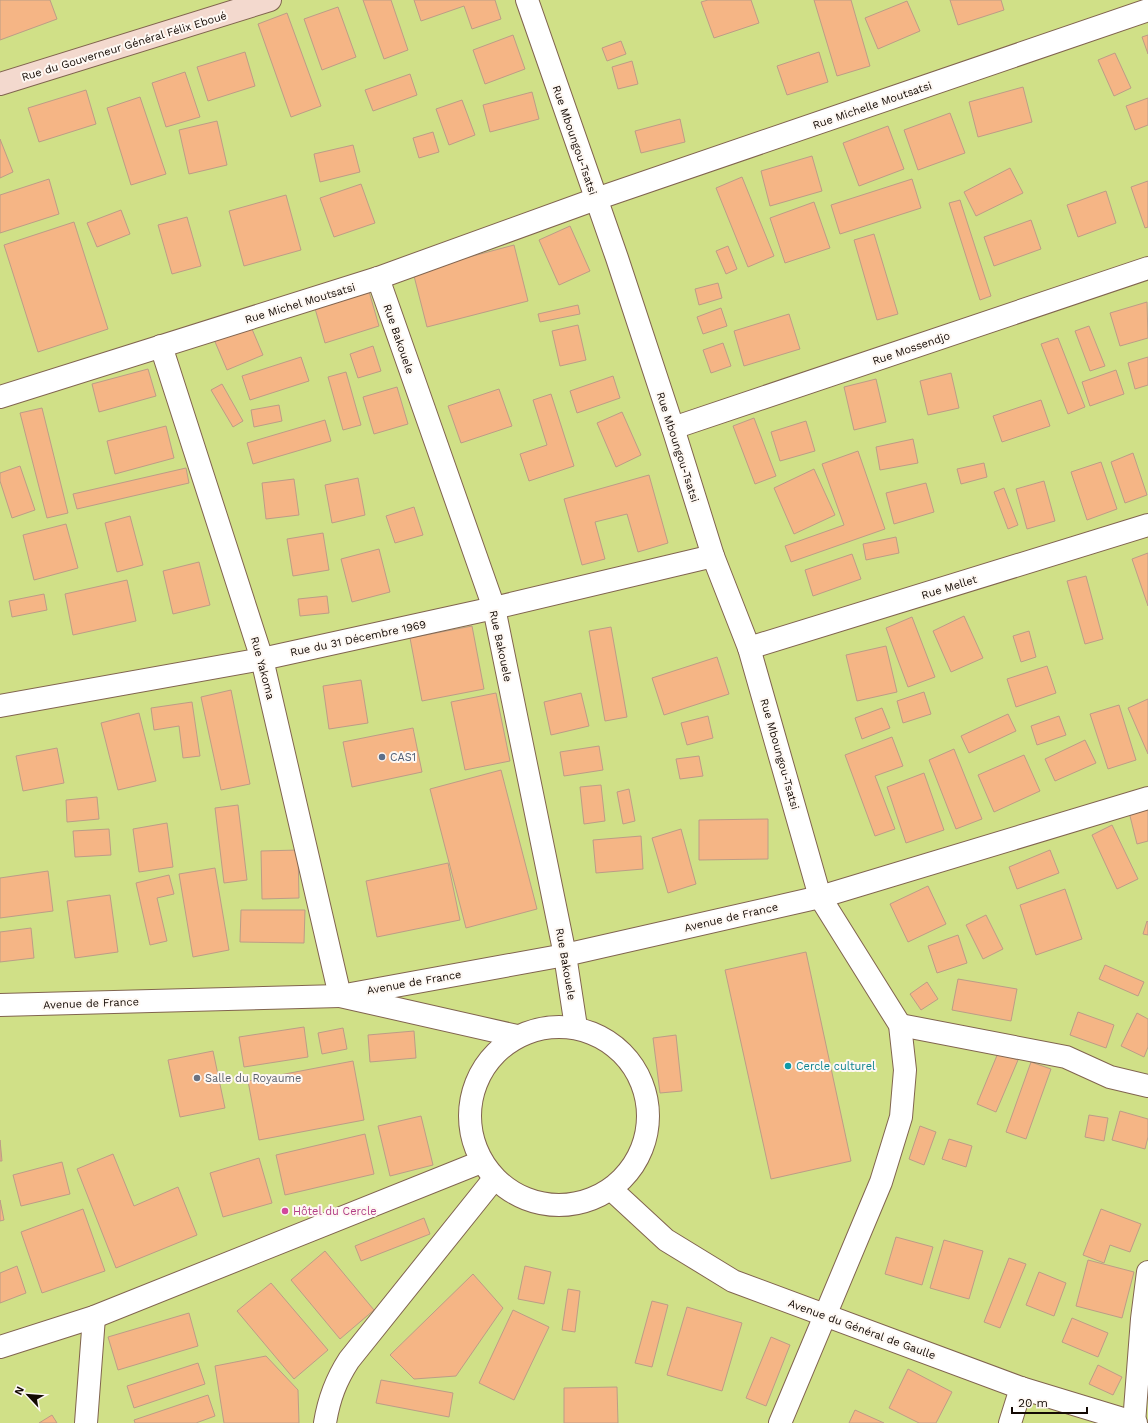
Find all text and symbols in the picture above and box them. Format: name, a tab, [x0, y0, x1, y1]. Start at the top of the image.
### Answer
street label: Rue du Gouverneur Général Félix Eboué	[20, 9, 228, 84]
street label: Rue Michelle Moutsatsi	[811, 79, 933, 132]
street label: Rue Mboungou-Tsatsi	[550, 84, 599, 197]
street label: Rue Michel Moutsatsi	[243, 280, 357, 326]
street label: Rue Bakouele	[381, 303, 417, 376]
street label: Rue Mossendjo	[871, 329, 952, 368]
street label: Rue Mboungou-Tsatsi	[654, 390, 702, 504]
street label: Rue Mellet	[920, 573, 979, 602]
street label: Rue Bakouele	[487, 609, 514, 683]
street label: Rue du 31 Décembre 1969	[289, 618, 428, 659]
street label: Rue Yakoma	[248, 635, 277, 701]
street label: Rue Mboungou-Tsatsi	[757, 697, 802, 811]
place label: CAS1	[390, 751, 416, 764]
marker: CAS1	[377, 752, 387, 762]
street label: Avenue de France	[683, 900, 779, 935]
street label: Rue Bakouele	[553, 927, 578, 1001]
street label: Avenue de France	[366, 968, 462, 997]
street label: Avenue de France	[43, 995, 139, 1012]
place label: Cercle culturel	[796, 1060, 876, 1073]
marker: Cercle culturel	[783, 1061, 793, 1071]
place label: Salle du Royaume	[205, 1072, 301, 1085]
marker: Salle du Royaume	[192, 1073, 202, 1083]
place label: Hôtel du Cercle	[293, 1205, 377, 1218]
marker: Hôtel du Cercle	[280, 1206, 290, 1216]
street label: Avenue du Général de Gaulle	[786, 1297, 937, 1362]
north arrow	[8, 1375, 48, 1415]
text: N	[12, 1384, 27, 1397]
scale bar	[1012, 1389, 1087, 1415]
text: 20 m	[1018, 1396, 1048, 1410]

